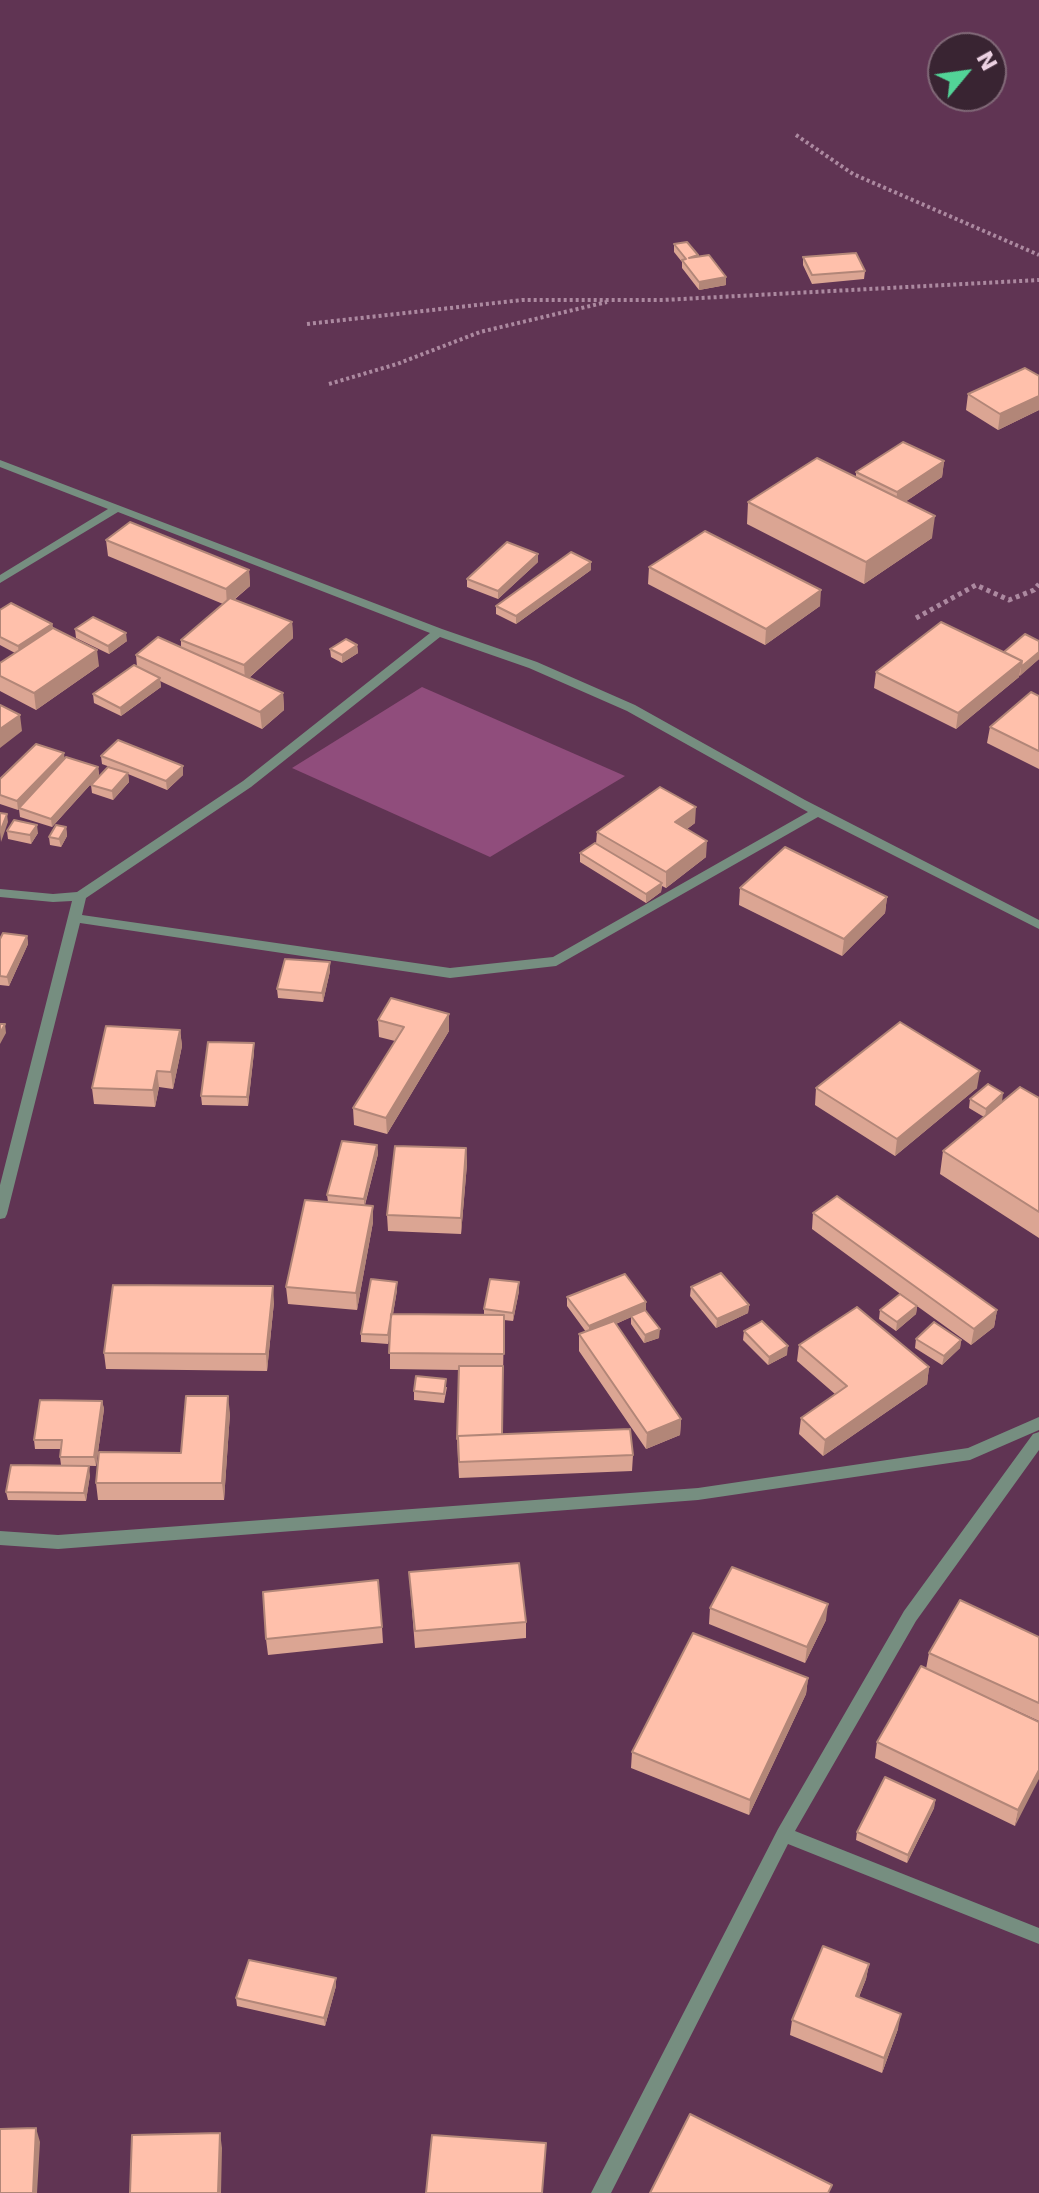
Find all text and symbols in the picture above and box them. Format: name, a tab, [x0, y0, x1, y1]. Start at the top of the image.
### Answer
north arrow	[927, 32, 1007, 112]
text: N	[971, 47, 1002, 75]

